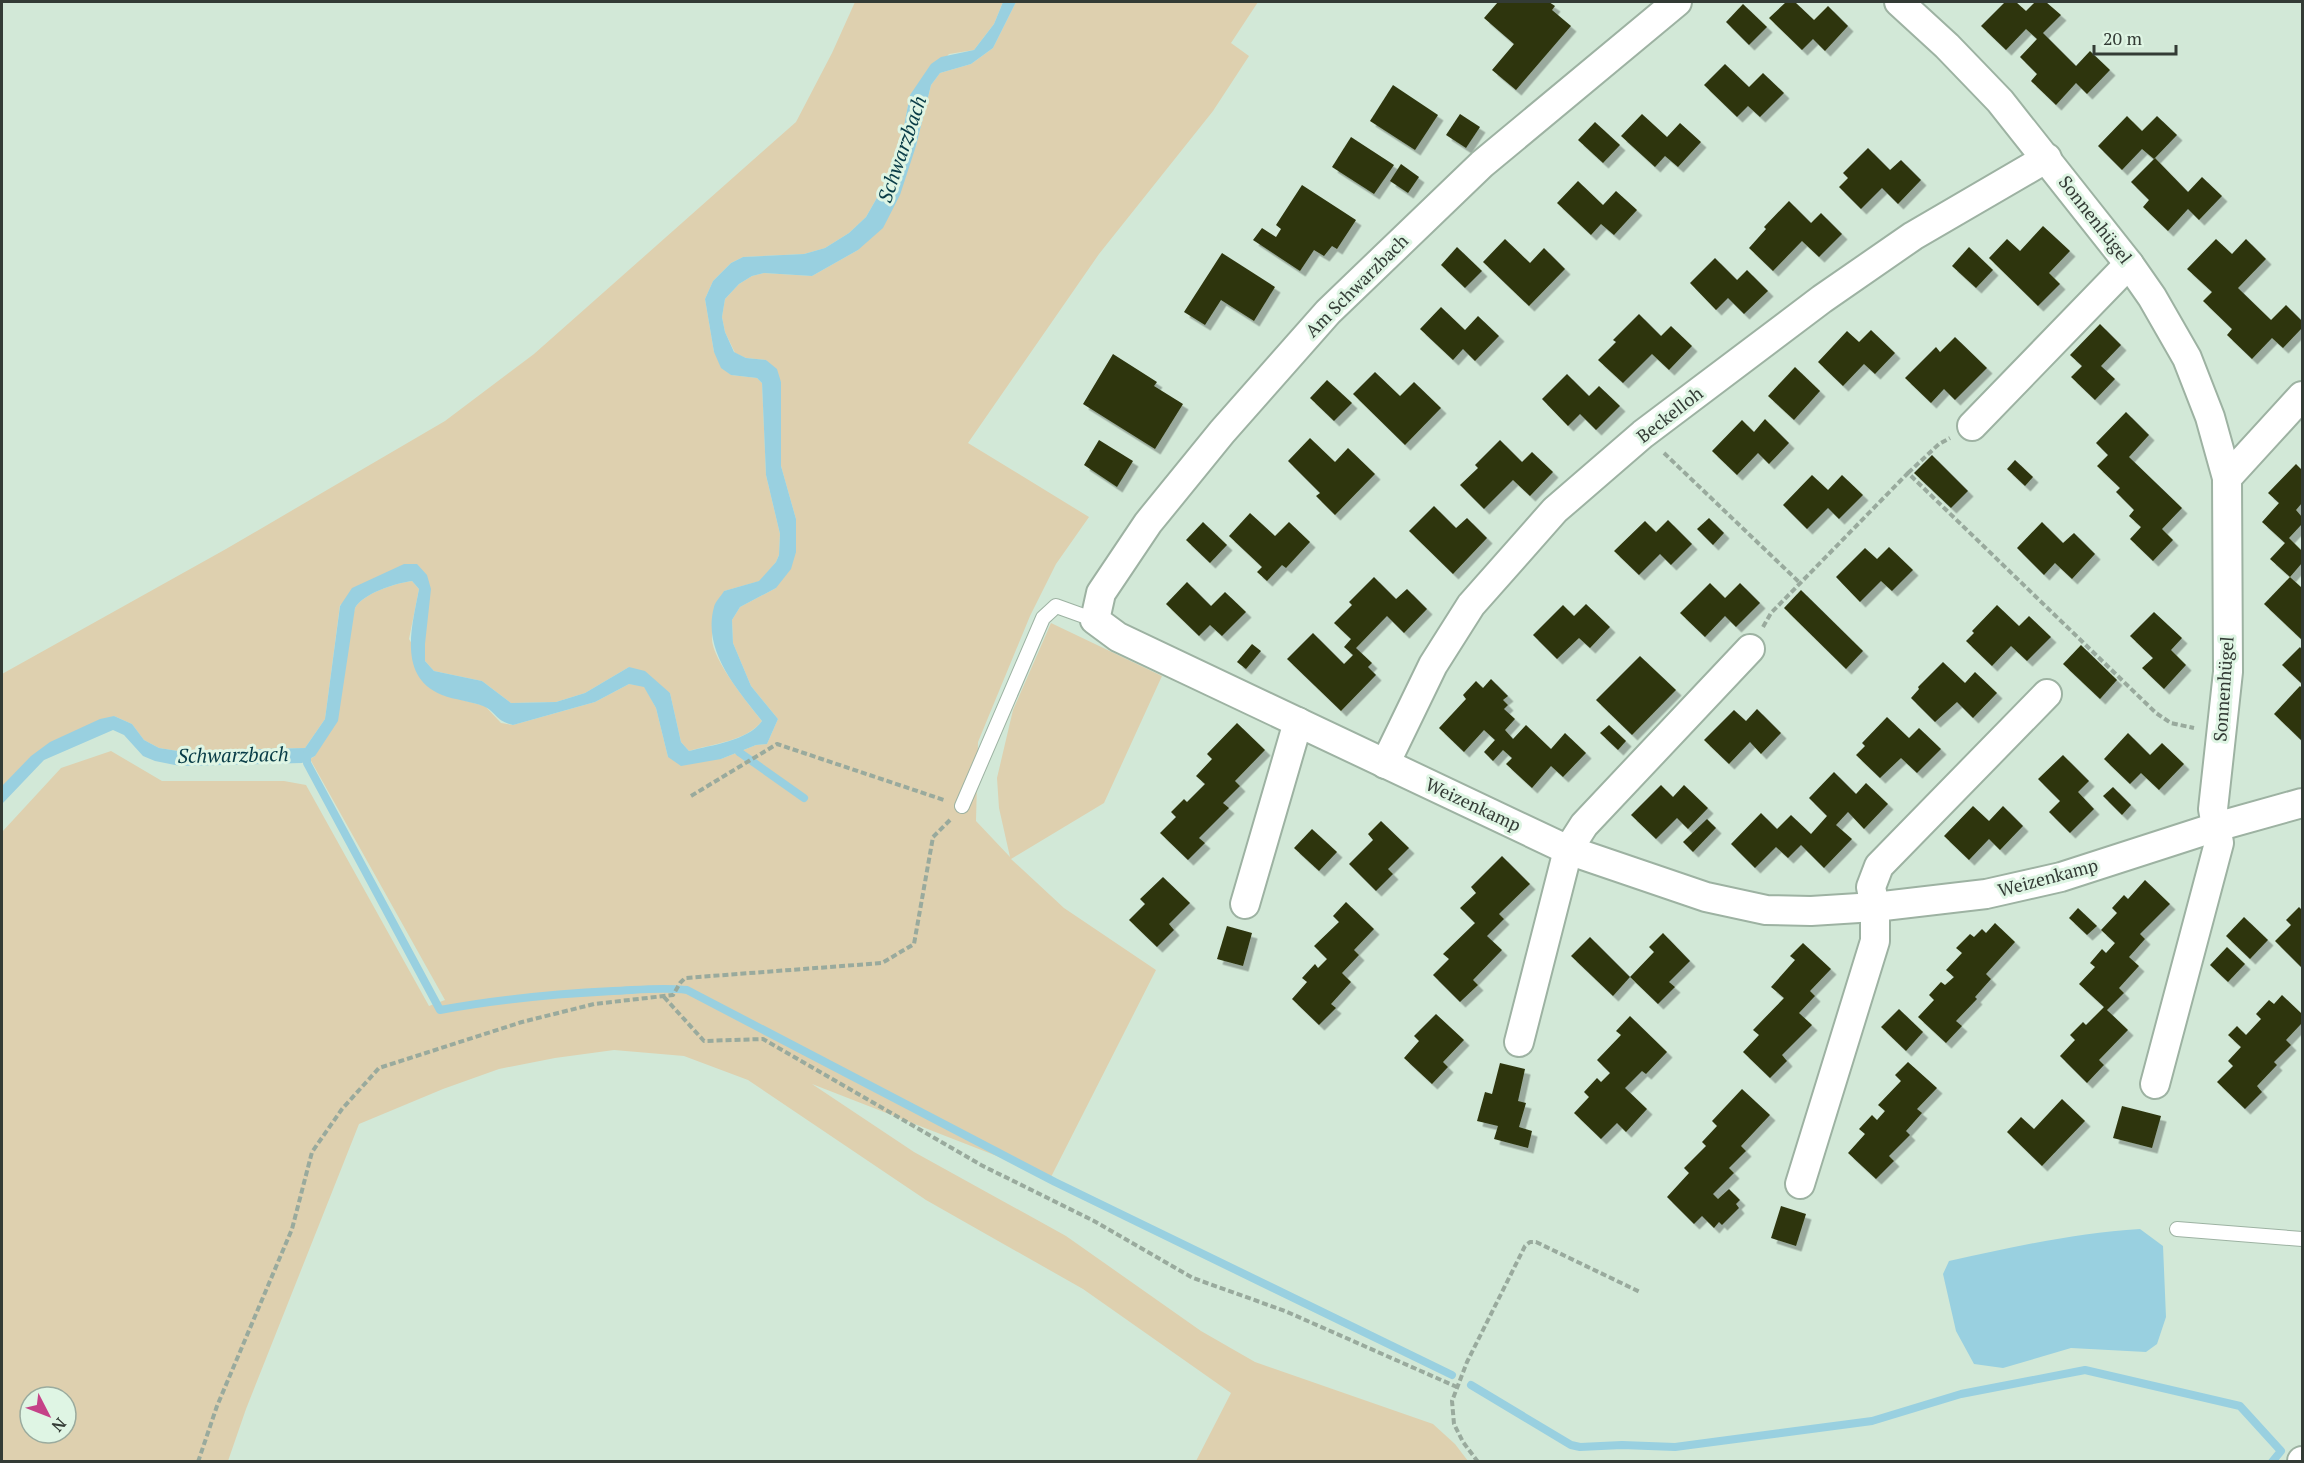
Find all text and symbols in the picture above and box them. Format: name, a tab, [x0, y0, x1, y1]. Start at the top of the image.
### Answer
scale bar	[2094, 18, 2176, 56]
text: 20 m	[2103, 26, 2143, 50]
water label: Schwarzbach	[871, 92, 932, 206]
street label: Sonnenhügel	[2054, 170, 2138, 268]
street label: Am Schwarzbach	[1300, 228, 1413, 342]
street label: Beckelloh	[1631, 380, 1708, 448]
street label: Sonnenhügel	[2207, 635, 2239, 742]
water label: Schwarzbach	[177, 740, 289, 769]
street label: Weizenkamp	[1422, 772, 1525, 837]
street label: Weizenkamp	[1995, 852, 2100, 902]
north arrow	[18, 1385, 78, 1445]
text: N	[47, 1413, 71, 1437]

